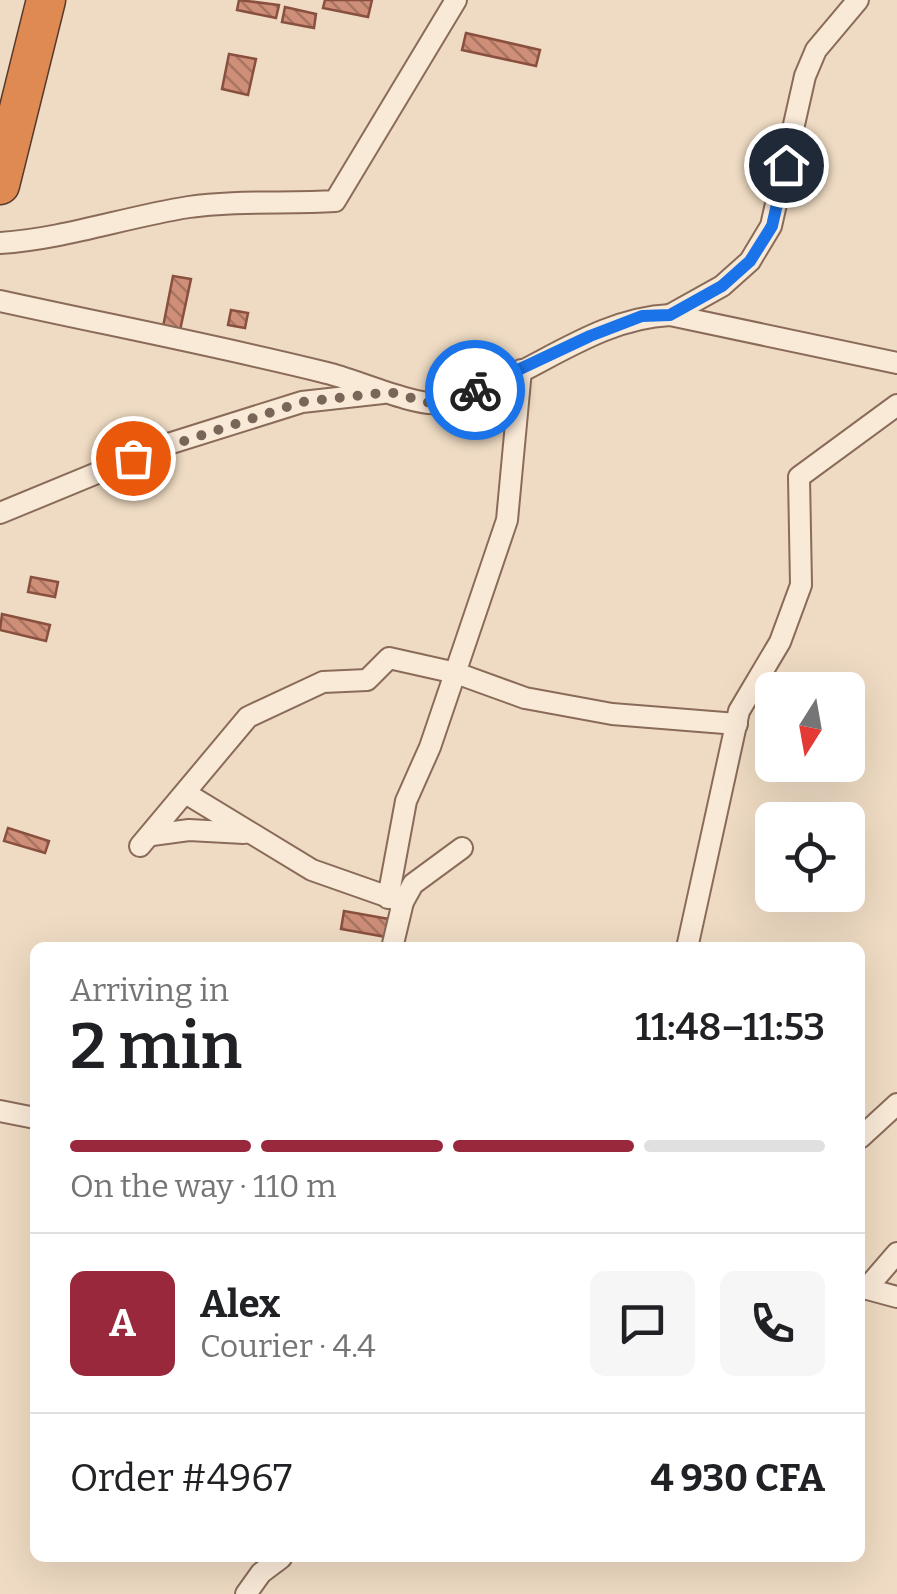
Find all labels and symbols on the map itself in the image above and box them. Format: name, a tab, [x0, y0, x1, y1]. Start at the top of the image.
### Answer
pin	[744, 123, 829, 208]
courier	[425, 340, 525, 440]
pin	[91, 416, 176, 501]
north arrow	[755, 672, 865, 782]

